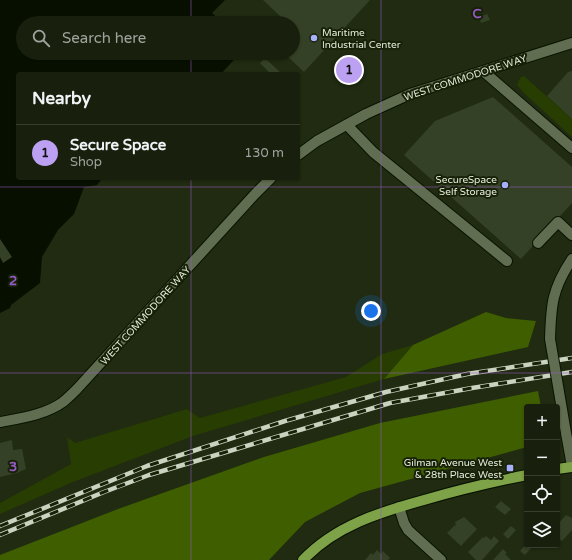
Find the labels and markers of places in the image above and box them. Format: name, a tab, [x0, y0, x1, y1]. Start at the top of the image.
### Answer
place label: Maritime Industrial Center	[322, 27, 401, 51]
marker: Maritime Industrial Center	[309, 33, 319, 43]
pin: 1	[336, 55, 362, 85]
place label: SecureSpace Self Storage	[436, 174, 497, 198]
marker: SecureSpace Self Storage	[500, 180, 510, 190]
place label: Gilman Avenue West & 28th Place West	[404, 457, 502, 481]
marker: Gilman Avenue West & 28th Place West	[505, 463, 515, 473]

